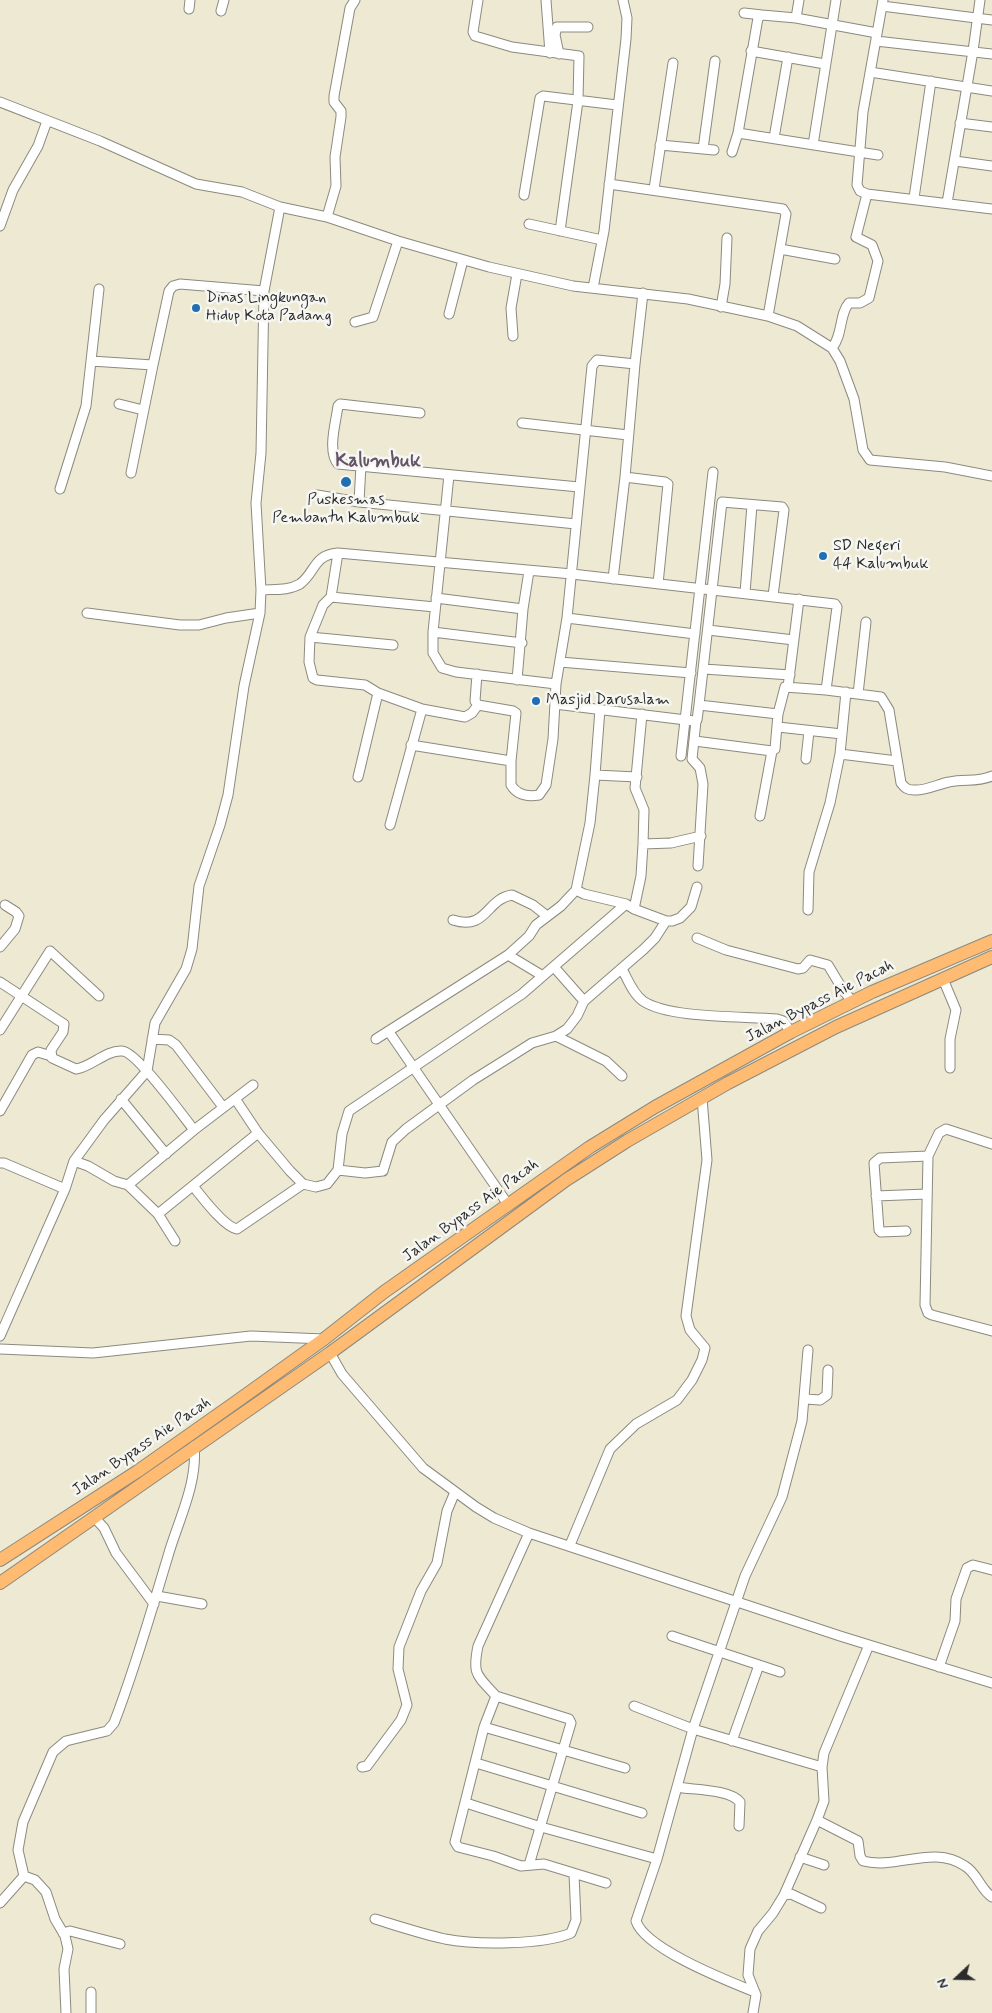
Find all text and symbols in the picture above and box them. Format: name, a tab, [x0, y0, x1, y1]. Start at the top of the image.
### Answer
place label: Dinas Lingkungan Hidup Kota Padang	[206, 289, 332, 327]
marker: Dinas Lingkungan Hidup Kota Padang	[190, 302, 202, 314]
district label: Kalumbuk	[335, 451, 421, 473]
marker: Puskesmas Pembantu Kalumbuk	[339, 475, 353, 489]
place label: Puskesmas Pembantu Kalumbuk	[272, 491, 420, 529]
place label: SD Negeri 44 Kalumbuk	[833, 537, 929, 575]
marker: SD Negeri 44 Kalumbuk	[817, 550, 829, 562]
place label: Masjid Darusalam	[546, 691, 670, 711]
marker: Masjid Darusalam	[530, 695, 542, 707]
street label: Jalan Bypass Aie Pacah	[743, 956, 897, 1048]
street label: Jalan Bypass Aie Pacah	[399, 1155, 543, 1267]
street label: Jalan Bypass Aie Pacah	[69, 1393, 215, 1501]
north arrow	[932, 1953, 982, 2003]
text: N	[933, 1976, 953, 1991]

